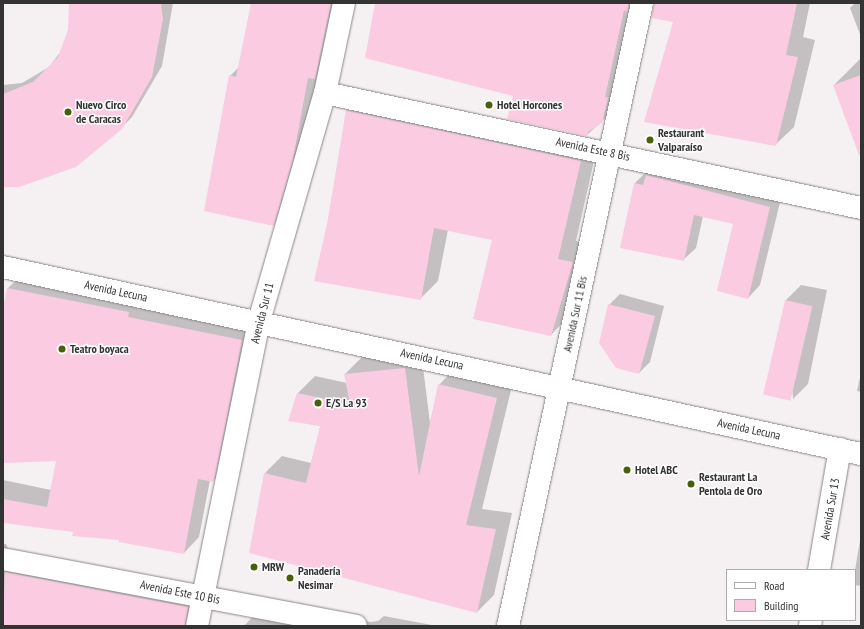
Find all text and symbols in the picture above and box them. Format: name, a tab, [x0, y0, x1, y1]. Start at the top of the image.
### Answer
place label: Nuevo Circo de Caracas	[76, 98, 126, 126]
place label: Hotel Horcones	[497, 98, 562, 112]
marker: Hotel Horcones	[484, 100, 494, 110]
marker: Nuevo Circo de Caracas	[63, 107, 73, 117]
place label: Restaurant Valparaíso	[658, 126, 704, 154]
street label: Avenida Este 8 Bis	[555, 134, 631, 164]
marker: Restaurant Valparaíso	[645, 135, 655, 145]
street label: Avenida Sur 11 Bis	[560, 275, 590, 353]
street label: Avenida Lecuna	[83, 277, 149, 305]
street label: Avenida Sur 11	[247, 281, 277, 345]
place label: Teatro boyaca	[70, 342, 129, 356]
marker: Teatro boyaca	[57, 344, 67, 354]
street label: Avenida Lecuna	[399, 345, 465, 373]
place label: E/S La 93	[326, 396, 367, 410]
marker: E/S La 93	[313, 398, 323, 408]
street label: Avenida Lecuna	[716, 415, 782, 443]
place label: Hotel ABC	[635, 463, 678, 477]
marker: Hotel ABC	[622, 465, 632, 475]
place label: Restaurant La Pentola de Oro	[699, 470, 762, 498]
street label: Avenida Sur 13	[817, 477, 843, 541]
marker: Restaurant La Pentola de Oro	[686, 479, 696, 489]
place label: MRW	[262, 560, 284, 574]
marker: MRW	[249, 562, 259, 572]
place label: Panadería Nesimar	[298, 564, 340, 592]
legend	[726, 569, 856, 621]
marker: Panadería Nesimar	[285, 573, 295, 583]
street label: Avenida Este 10 Bis	[139, 577, 221, 607]
text: Road	[764, 578, 784, 593]
text: Building	[764, 598, 799, 613]

